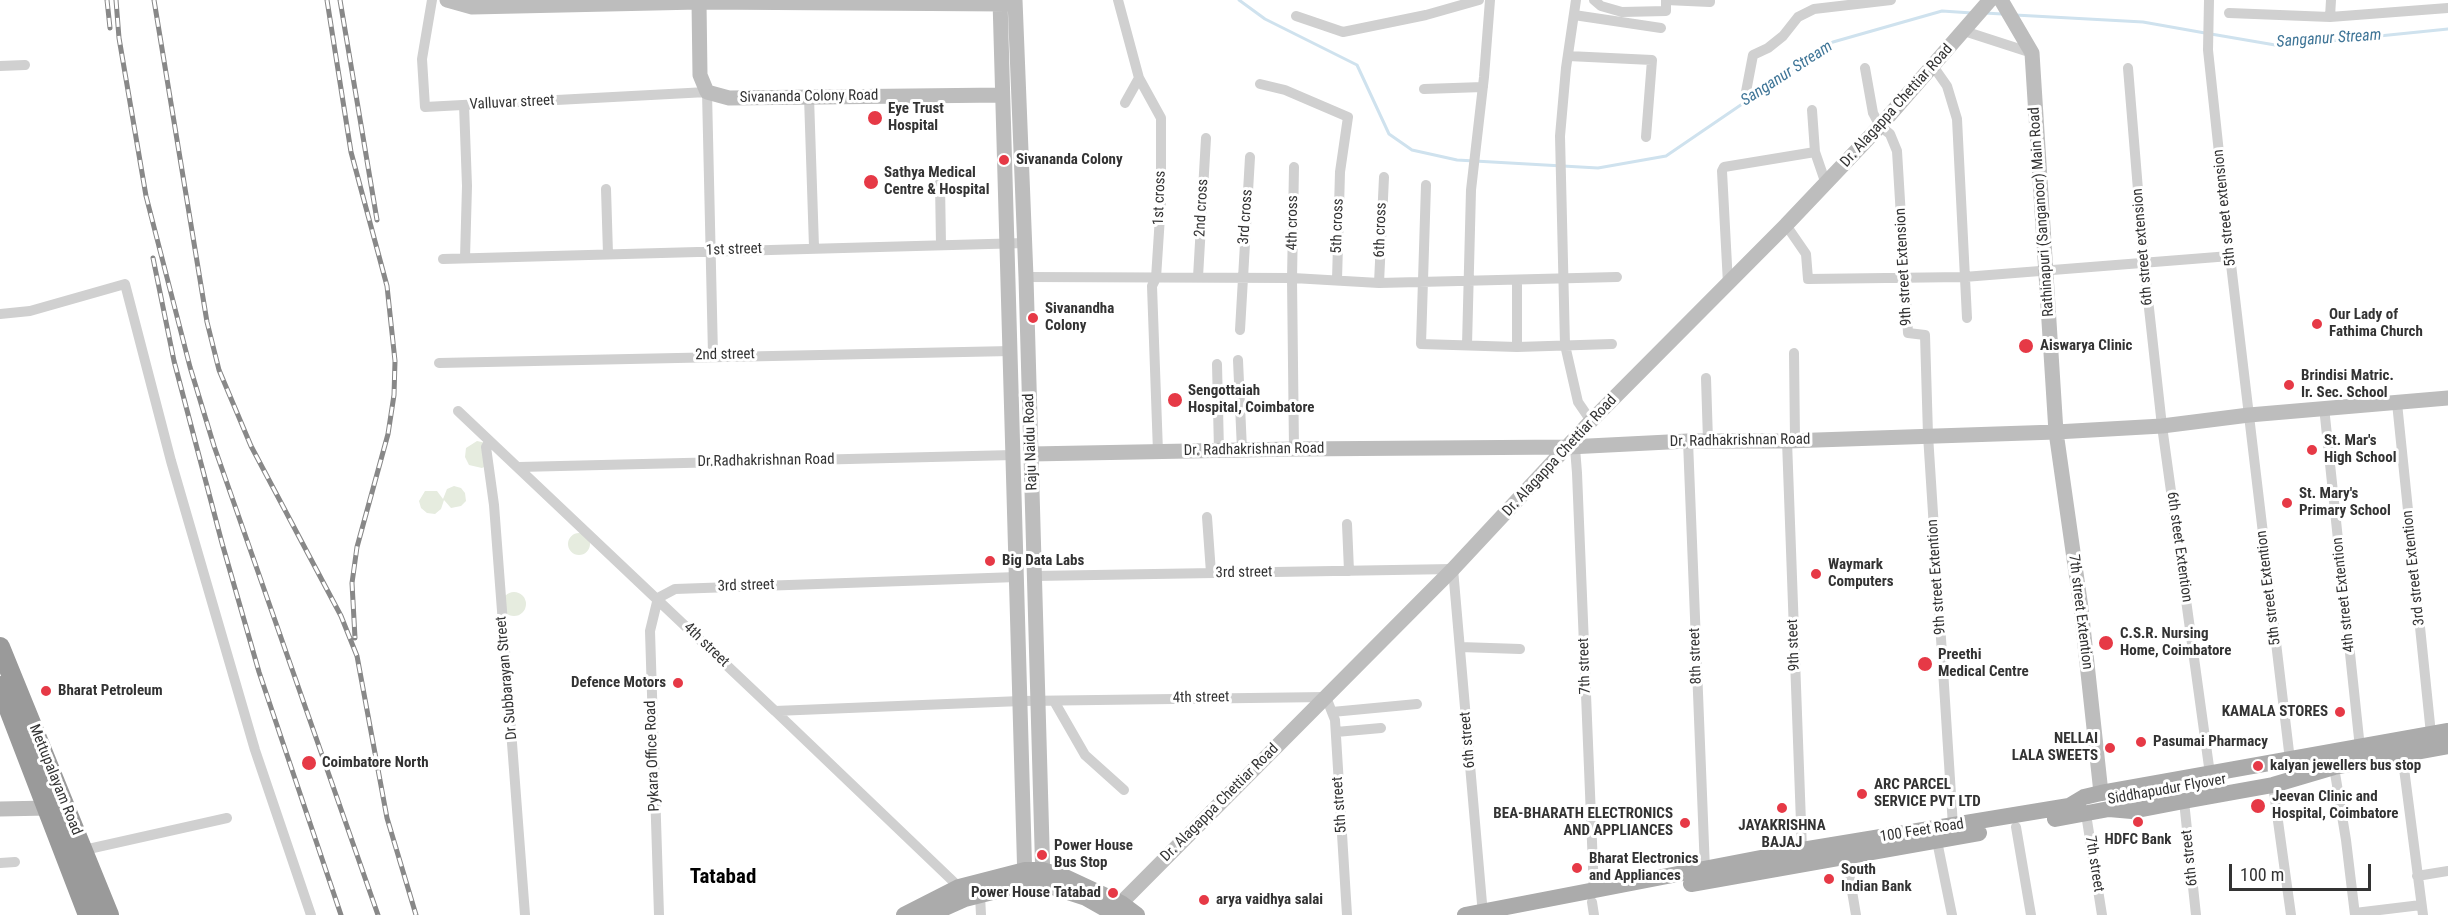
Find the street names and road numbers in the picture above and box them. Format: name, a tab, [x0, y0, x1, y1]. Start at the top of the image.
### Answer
street label: Dr. Alagappa Chettiar Road	[1837, 41, 1957, 171]
street label: Sivananda Colony Road	[740, 87, 878, 107]
street label: Valluvar street	[469, 92, 555, 114]
street label: Rathinapuri (Sanganoor) Main Road	[2026, 107, 2058, 317]
street label: 5th street extension	[2210, 149, 2240, 267]
street label: 1st cross	[1150, 170, 1170, 226]
street label: 2nd cross	[1191, 179, 1213, 237]
street label: 6th street extension	[2129, 188, 2157, 306]
street label: 3rd cross	[1235, 189, 1257, 245]
street label: 4th cross	[1284, 195, 1302, 251]
street label: 5th cross	[1328, 198, 1348, 254]
street label: 6th cross	[1371, 202, 1391, 258]
street label: 9th street Extension	[1892, 208, 1916, 326]
street label: 1st street	[706, 240, 762, 260]
street label: 2nd street	[695, 345, 755, 365]
street label: Dr. Alagappa Chettiar Road	[1499, 392, 1621, 520]
street label: Raju Naidu Road	[1020, 393, 1042, 491]
street label: Dr. Radhakrishnan Road	[1669, 431, 1811, 451]
street label: Dr. Radhakrishnan Road	[1183, 440, 1325, 460]
street label: Dr.Radhakrishnan Road	[697, 451, 835, 471]
street label: 6th steet Extention	[2162, 491, 2196, 603]
street label: 3rd street Extention	[2399, 509, 2429, 627]
street label: 9th street Extention	[1924, 519, 1950, 635]
street label: 5th street Extention	[2253, 530, 2285, 646]
street label: 4th street Extention	[2329, 537, 2359, 653]
street label: 7th street Extention	[2064, 554, 2096, 670]
street label: 3rd street	[1215, 564, 1273, 582]
street label: 3rd street	[717, 576, 775, 596]
street label: Dr Subbarayan Street	[493, 615, 521, 741]
street label: 4th street	[679, 619, 733, 671]
street label: 9th steet	[1784, 619, 1804, 671]
street label: 8th street	[1686, 627, 1706, 685]
street label: 7th street	[1575, 637, 1595, 695]
street label: 4th street	[1172, 689, 1230, 707]
street label: Pykara Office Road	[642, 700, 664, 812]
street label: 6th street	[1457, 711, 1479, 769]
street label: Mettupalayam Road	[25, 722, 85, 838]
street label: Dr. Alagappa Chettiar Road	[1157, 740, 1283, 866]
street label: Siddhapudur Flyover	[2106, 771, 2228, 809]
street label: 5th street	[1329, 776, 1351, 834]
street label: 100 Feet Road	[1879, 815, 1965, 847]
street label: 6th street	[2178, 829, 2202, 887]
street label: 7th street	[2081, 835, 2107, 893]

